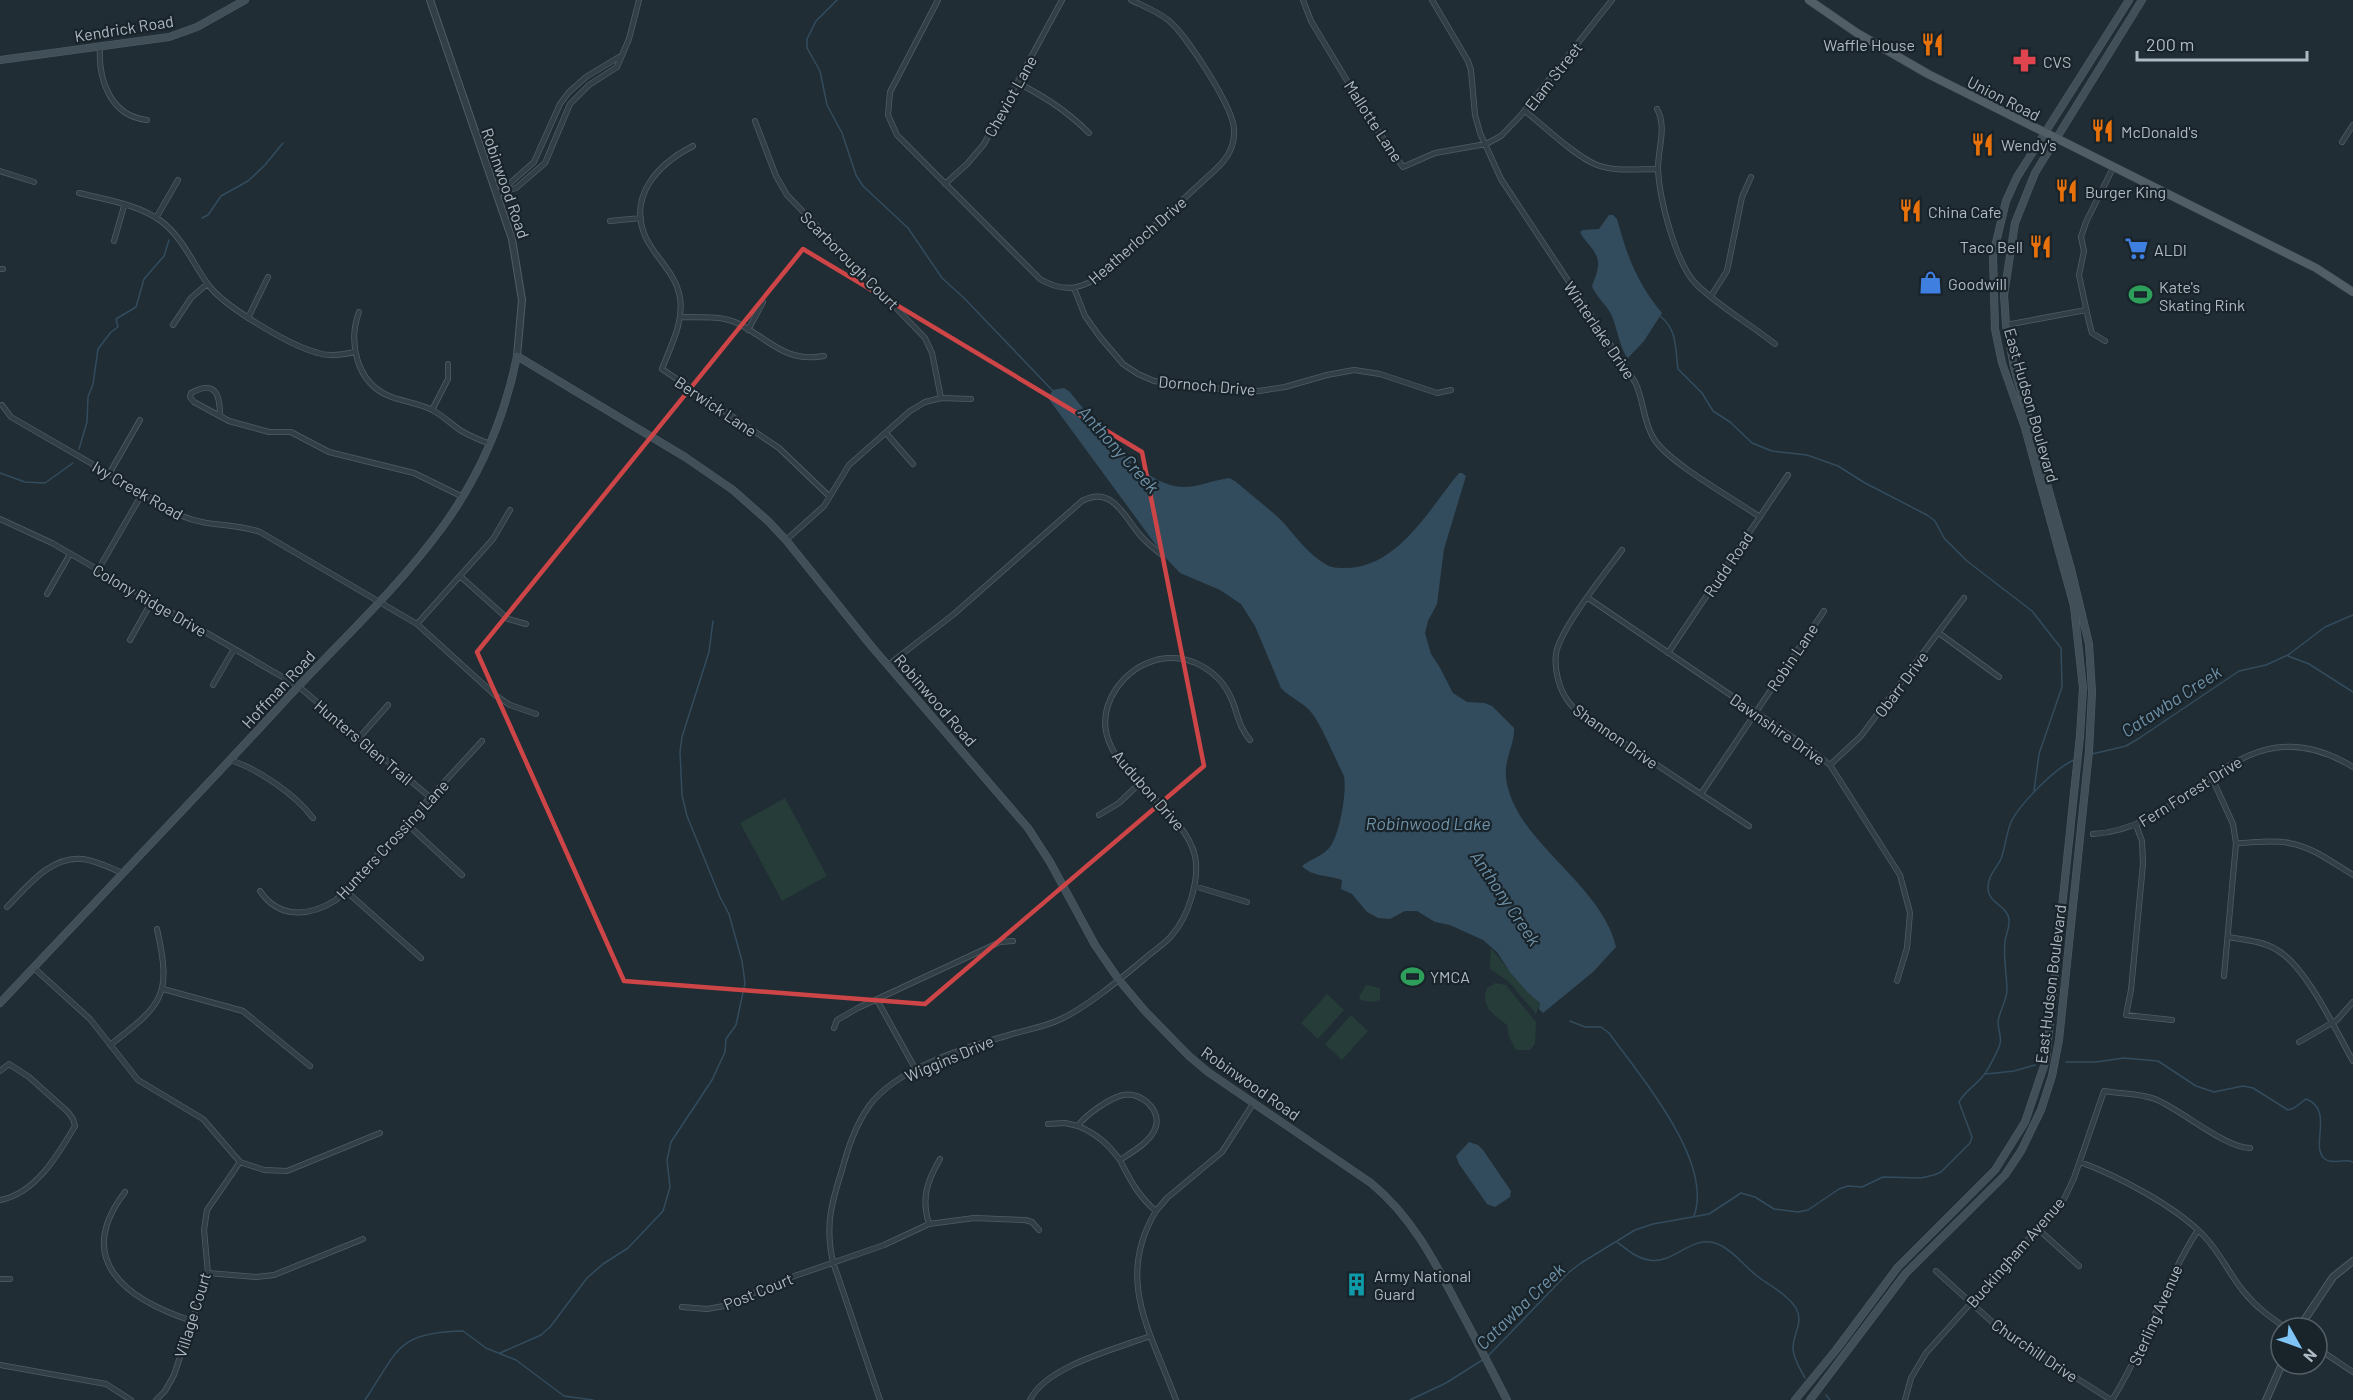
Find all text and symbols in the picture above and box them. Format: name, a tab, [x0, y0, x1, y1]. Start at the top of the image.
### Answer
street label: Kendrick Road	[73, 11, 175, 45]
scale bar	[2137, 24, 2306, 62]
restaurant icon: Waffle House	[1920, 31, 1946, 57]
text: 200 m	[2146, 33, 2194, 55]
place label: Waffle House	[1823, 35, 1915, 54]
street label: Elam Street	[1520, 38, 1586, 114]
pharmacy icon: CVS	[2012, 48, 2038, 74]
street label: Cheviot Lane	[980, 52, 1040, 140]
place label: CVS	[2043, 52, 2071, 71]
street label: Union Road	[1964, 72, 2044, 124]
street label: Mallotte Lane	[1341, 77, 1407, 165]
restaurant icon: McDonald's	[2090, 118, 2116, 144]
place label: McDonald's	[2121, 122, 2198, 141]
street label: Robinwood Road	[478, 125, 534, 241]
restaurant icon: Wendy's	[1970, 131, 1996, 157]
place label: Wendy's	[2001, 135, 2057, 154]
restaurant icon: Burger King	[2054, 178, 2080, 204]
place label: Burger King	[2085, 182, 2166, 201]
street label: Heatherloch Drive	[1084, 192, 1190, 288]
restaurant icon: China Cafe	[1897, 198, 1923, 224]
place label: China Cafe	[1928, 202, 2002, 221]
street label: Scarborough Court	[797, 207, 903, 313]
restaurant icon: Taco Bell	[2028, 233, 2054, 259]
supermarket icon: ALDI	[2123, 236, 2149, 262]
place label: Taco Bell	[1960, 237, 2023, 256]
place label: ALDI	[2154, 240, 2187, 259]
shop icon: Goodwill	[1917, 270, 1943, 296]
place label: Goodwill	[1948, 274, 2007, 293]
place label: Kate's Skating Rink	[2159, 277, 2245, 314]
street label: Winterlake Drive	[1560, 278, 1640, 382]
sports icon: Kate's Skating Rink	[2128, 282, 2154, 308]
street label: East Hudson Boulevard	[2001, 325, 2063, 485]
street label: Dornoch Drive	[1158, 371, 1256, 399]
street label: Berwick Lane	[672, 372, 760, 440]
water label: Anthony Creek	[1074, 401, 1164, 497]
street label: Ivy Creek Road	[89, 456, 187, 524]
street label: Rudd Road	[1699, 528, 1757, 600]
street label: Colony Ridge Drive	[90, 560, 210, 640]
street label: Robin Lane	[1762, 620, 1822, 694]
street label: Hoffman Road	[237, 646, 319, 732]
street label: Obarr Drive	[1870, 647, 1932, 721]
street label: Robinwood Road	[891, 650, 981, 750]
water label: Catawba Creek	[2117, 660, 2225, 742]
street label: Dawnshire Drive	[1727, 689, 1829, 769]
street label: Hunters Glen Trail	[311, 695, 417, 789]
street label: Shannon Drive	[1570, 700, 1662, 772]
street label: Audubon Drive	[1109, 746, 1189, 834]
street label: Fern Forest Drive	[2135, 752, 2245, 830]
street label: Hunters Crossing Lane	[332, 775, 452, 903]
water label: Robinwood Lake	[1366, 812, 1490, 834]
water label: Anthony Creek	[1466, 846, 1546, 950]
street label: East Hudson Boulevard	[2031, 903, 2069, 1065]
sports icon: YMCA	[1399, 963, 1425, 989]
place label: YMCA	[1430, 967, 1470, 986]
street label: Wiggins Drive	[902, 1031, 996, 1085]
street label: Robinwood Road	[1198, 1042, 1304, 1124]
street label: Buckingham Avenue	[1962, 1193, 2068, 1311]
water label: Catawba Creek	[1471, 1258, 1569, 1354]
street label: Sterling Avenue	[2124, 1262, 2186, 1368]
place label: Army National Guard	[1374, 1266, 1471, 1303]
street label: Post Court	[720, 1268, 796, 1314]
street label: Village Court	[170, 1270, 214, 1360]
building icon: Army National Guard	[1343, 1271, 1369, 1297]
street label: Churchill Drive	[1988, 1314, 2082, 1386]
north arrow	[2269, 1316, 2329, 1376]
text: N	[2300, 1346, 2322, 1366]

